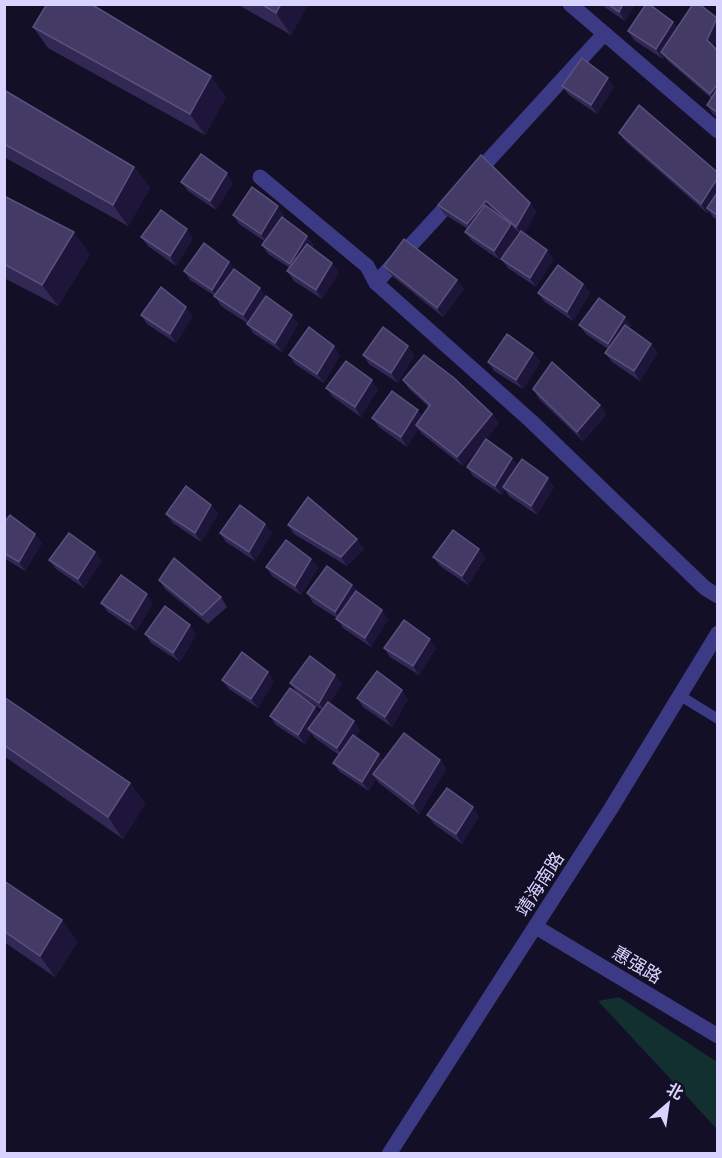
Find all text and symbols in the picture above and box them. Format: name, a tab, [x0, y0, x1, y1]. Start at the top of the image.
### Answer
street label: 靖海南路	[509, 846, 571, 921]
street label: 惠强路	[607, 939, 667, 990]
north arrow	[638, 1074, 698, 1134]
text: 北	[662, 1077, 688, 1105]

